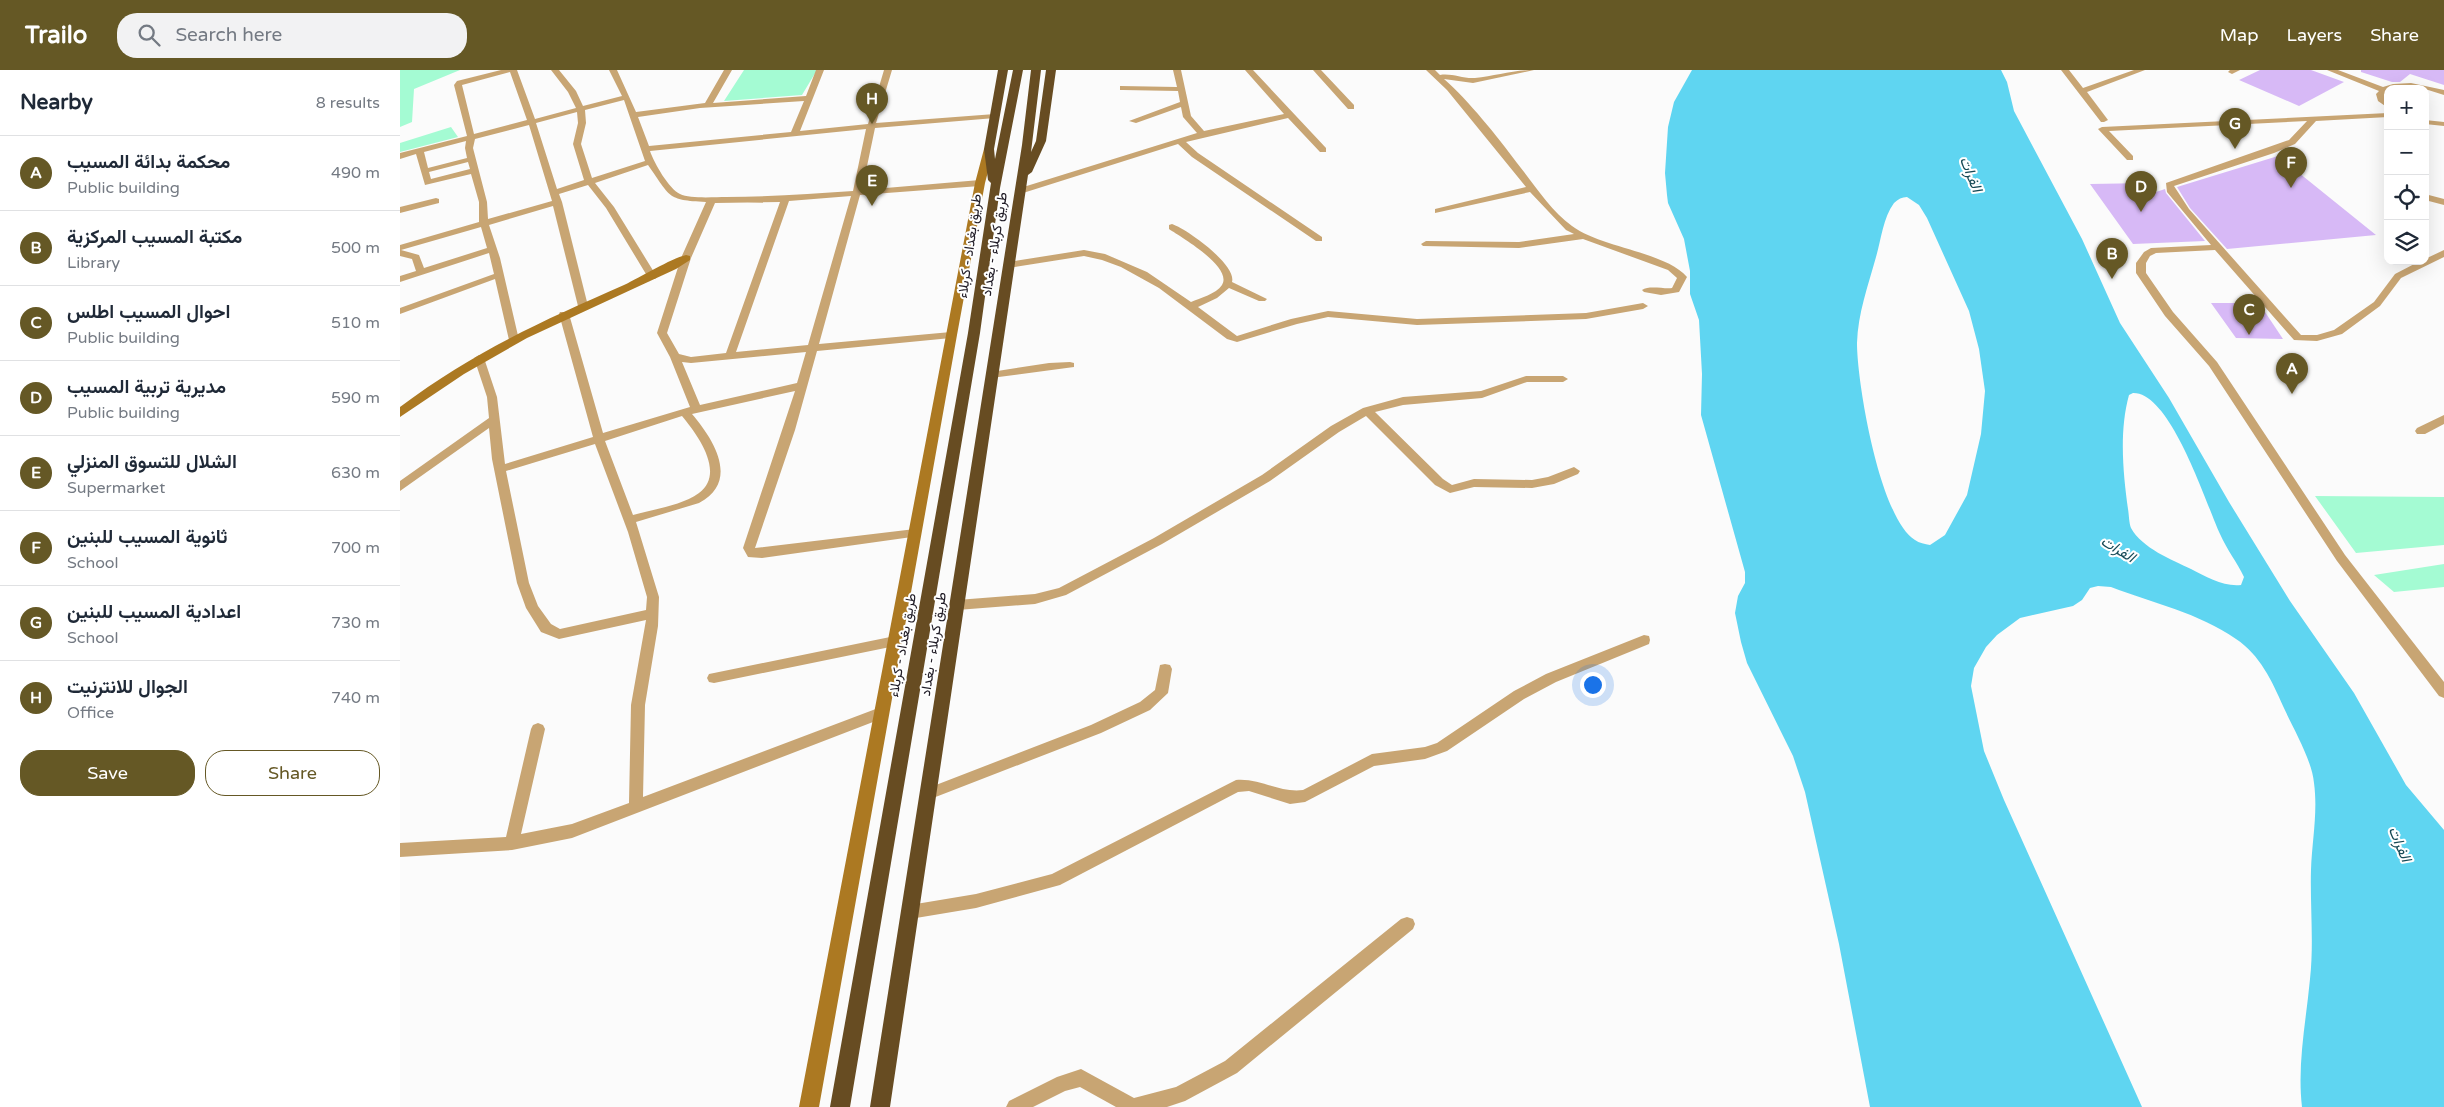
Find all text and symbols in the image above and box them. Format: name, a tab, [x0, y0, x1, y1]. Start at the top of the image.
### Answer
search box	[117, 13, 467, 58]
text: Trailo	[25, 21, 87, 50]
icon: search	[135, 21, 163, 49]
text: Search here	[175, 24, 282, 46]
text: Map	[2220, 24, 2259, 46]
text: Layers	[2287, 24, 2342, 46]
text: Share	[2370, 24, 2419, 46]
pin: H	[856, 83, 888, 124]
map controls	[2384, 85, 2429, 265]
button: +	[2384, 85, 2429, 130]
text: Nearby	[20, 90, 93, 115]
text: 8 results	[316, 93, 380, 113]
pin: G	[2219, 108, 2251, 149]
button: −	[2384, 130, 2429, 175]
pin: F	[2275, 147, 2307, 188]
text: محكمة بدائة المسيب	[67, 151, 230, 173]
water label: الفرات	[1956, 154, 1987, 196]
text: A	[30, 163, 42, 183]
text: 490 m	[331, 163, 380, 183]
pin: E	[856, 165, 888, 206]
pin: D	[2125, 171, 2157, 212]
button: locate	[2384, 175, 2429, 220]
text: Public building	[67, 178, 180, 198]
street label: طريق كربلاء - بغداد	[978, 191, 1011, 297]
street label: طريق بغداد - كربلاء	[954, 193, 985, 299]
button: layers	[2384, 220, 2429, 265]
text: مكتبة المسيب المركزية	[67, 226, 242, 248]
text: B	[30, 238, 42, 258]
text: 500 m	[331, 238, 380, 258]
pin: B	[2096, 238, 2128, 279]
text: Library	[67, 253, 120, 273]
pin: C	[2233, 294, 2265, 335]
text: احوال المسيب اطلس	[67, 301, 230, 323]
text: C	[30, 313, 42, 333]
text: 510 m	[331, 313, 380, 333]
text: Public building	[67, 328, 180, 348]
pin: A	[2276, 353, 2308, 394]
text: مديرية تربية المسيب	[67, 376, 226, 398]
text: D	[30, 388, 42, 408]
text: 590 m	[331, 388, 380, 408]
text: Public building	[67, 403, 180, 423]
text: الشلال للتسوق المنزلي	[67, 451, 237, 473]
text: E	[31, 463, 41, 483]
text: 630 m	[331, 463, 380, 483]
text: Supermarket	[67, 478, 165, 498]
text: ثانوية المسيب للبنين	[67, 526, 227, 548]
water label: الفرات	[2098, 532, 2140, 567]
text: F	[31, 538, 41, 558]
text: 700 m	[331, 538, 380, 558]
text: School	[67, 553, 119, 573]
street label: طريق كربلاء - بغداد	[917, 591, 950, 697]
street label: طريق بغداد - كربلاء	[885, 592, 920, 698]
text: اعدادية المسيب للبنين	[67, 601, 241, 623]
text: G	[30, 613, 42, 633]
text: 730 m	[331, 613, 380, 633]
text: School	[67, 628, 119, 648]
your location	[1580, 672, 1606, 698]
text: الجوال للانترنيت	[67, 676, 188, 698]
text: H	[30, 688, 42, 708]
text: 740 m	[331, 688, 380, 708]
text: Office	[67, 703, 114, 723]
button: Save	[20, 750, 195, 796]
button: Share	[205, 750, 380, 796]
water label: الفرات	[2385, 824, 2416, 866]

